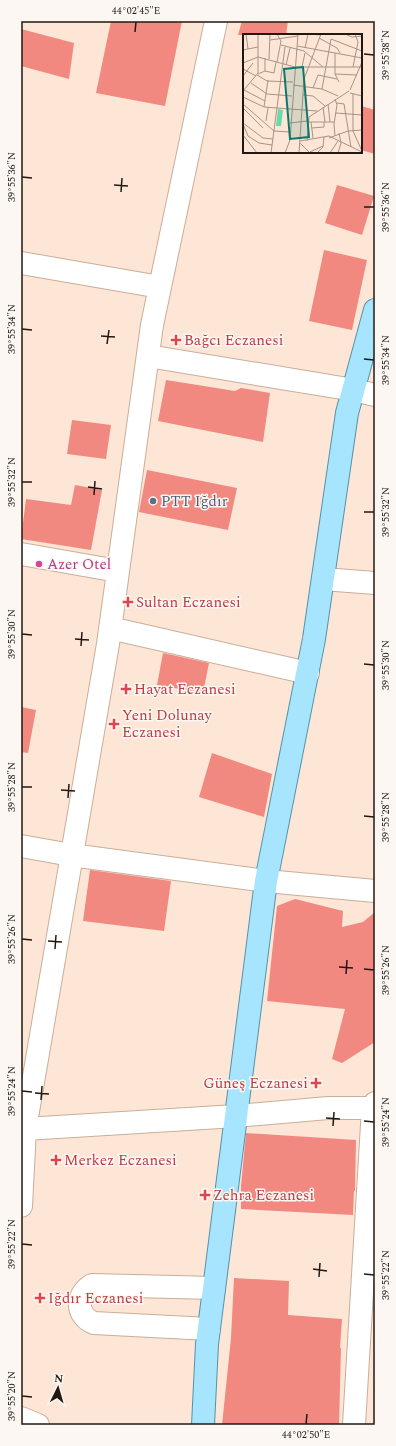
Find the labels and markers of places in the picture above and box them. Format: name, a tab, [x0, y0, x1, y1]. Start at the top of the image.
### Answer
place label: Bağcı Eczanesi	[184, 329, 284, 352]
marker: Bağcı Eczanesi	[171, 335, 181, 345]
place label: PTT Iğdır	[161, 490, 228, 513]
marker: PTT Iğdır	[148, 496, 158, 506]
place label: Azer Otel	[47, 553, 111, 576]
marker: Azer Otel	[34, 559, 44, 569]
place label: Sultan Eczanesi	[136, 591, 241, 614]
marker: Sultan Eczanesi	[123, 597, 133, 607]
place label: Hayat Eczanesi	[134, 678, 236, 701]
marker: Hayat Eczanesi	[121, 684, 131, 694]
place label: Yeni Dolunay Eczanesi	[122, 704, 213, 744]
marker: Yeni Dolunay Eczanesi	[109, 719, 119, 729]
place label: Güneş Eczanesi	[203, 1072, 308, 1095]
marker: Güneş Eczanesi	[311, 1078, 321, 1088]
place label: Merkez Eczanesi	[64, 1149, 177, 1172]
marker: Merkez Eczanesi	[51, 1155, 61, 1165]
place label: Zehra Eczanesi	[213, 1184, 314, 1207]
marker: Zehra Eczanesi	[200, 1190, 210, 1200]
place label: Iğdır Eczanesi	[48, 1287, 143, 1310]
marker: Iğdır Eczanesi	[35, 1293, 45, 1303]

